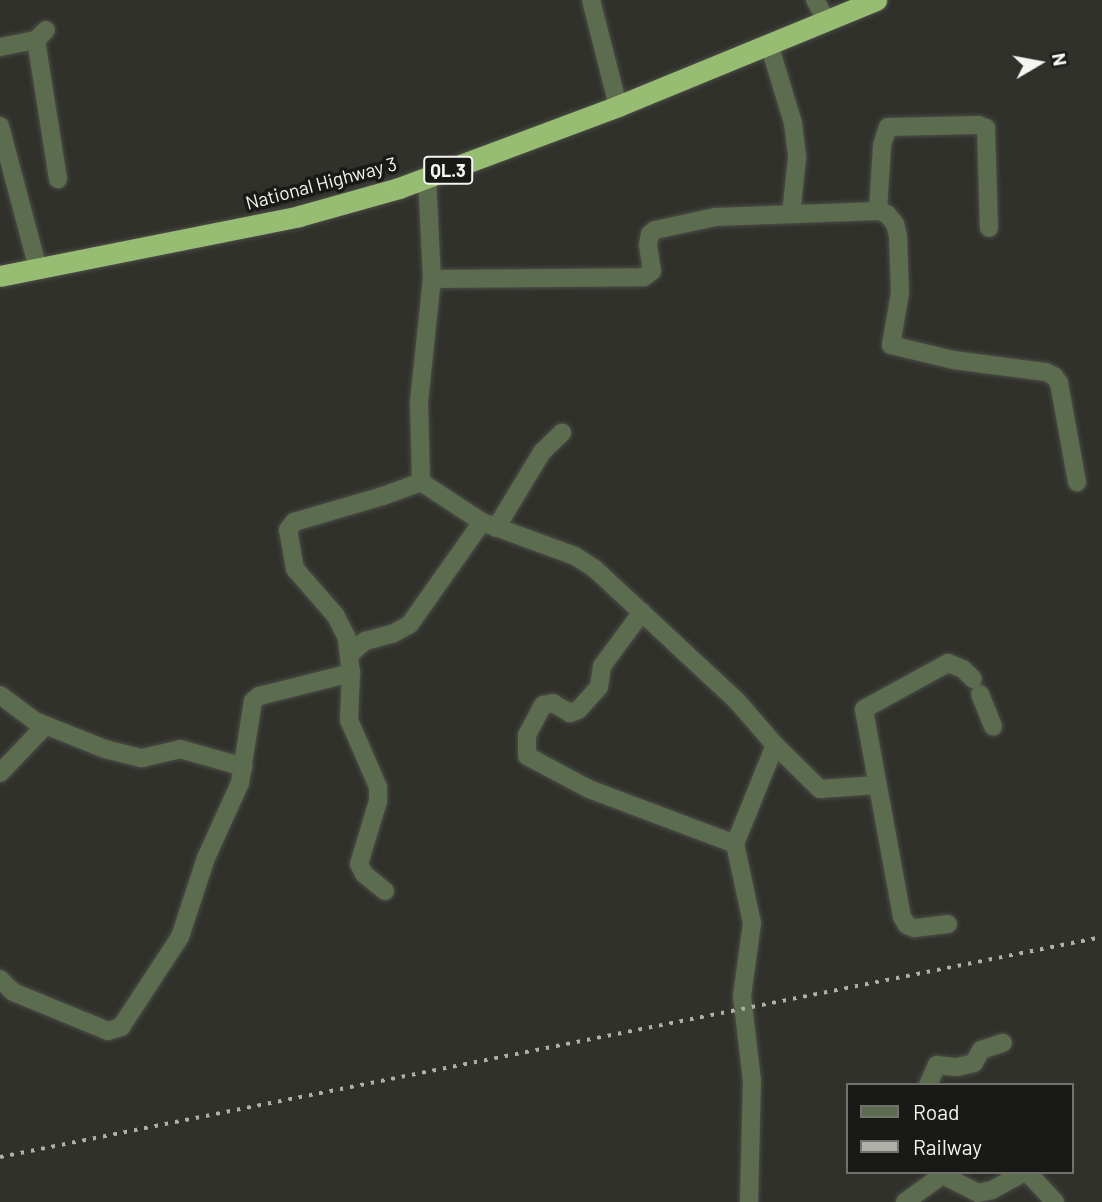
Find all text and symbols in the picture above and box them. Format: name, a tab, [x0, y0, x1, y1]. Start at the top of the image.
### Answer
north arrow	[1004, 28, 1074, 98]
text: N	[1048, 51, 1073, 67]
street label: National Highway 3	[243, 152, 399, 214]
road number: QL.3	[422, 155, 474, 184]
legend	[846, 1083, 1074, 1174]
text: Road	[913, 1099, 959, 1124]
text: Railway	[913, 1134, 982, 1159]

